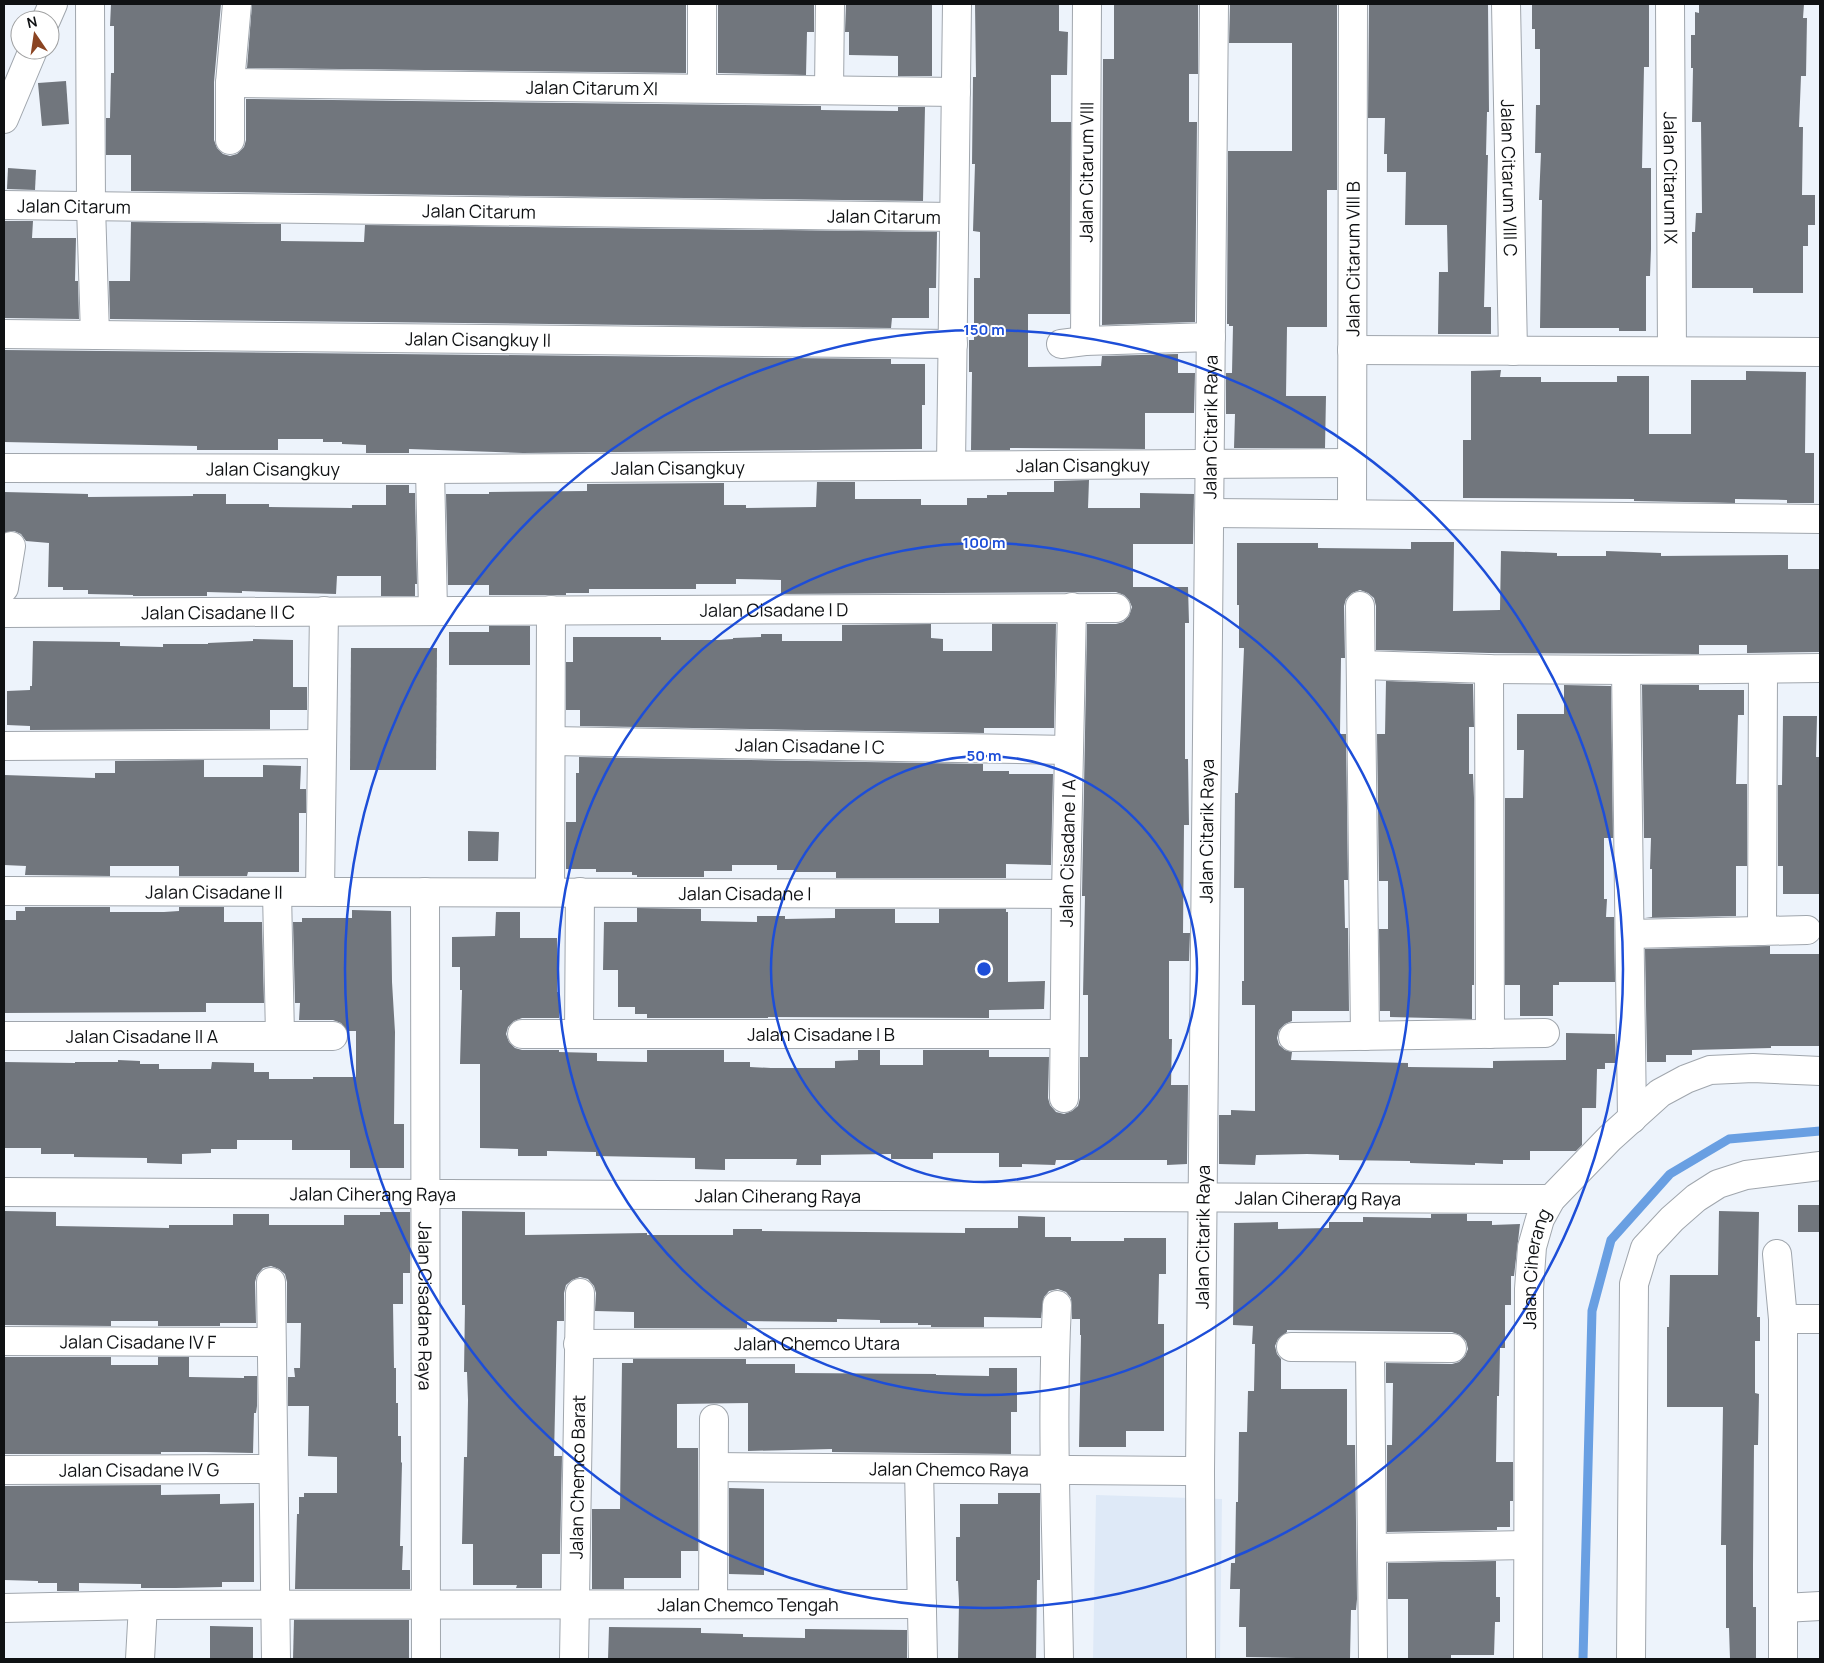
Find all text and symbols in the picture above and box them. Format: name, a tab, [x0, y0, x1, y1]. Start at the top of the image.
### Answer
north arrow	[10, 10, 60, 60]
text: N	[25, 11, 39, 32]
street label: Jalan Citarum XI	[526, 75, 658, 100]
street label: Jalan Citarum VIII C	[1496, 99, 1523, 257]
street label: Jalan Citarum VIII	[1074, 102, 1098, 242]
street label: Jalan Citarum IX	[1659, 112, 1683, 244]
street label: Jalan Citarum VIII B	[1340, 181, 1365, 337]
street label: Jalan Citarum	[17, 193, 131, 219]
street label: Jalan Citarum	[422, 198, 536, 224]
street label: Jalan Citarum	[827, 203, 941, 229]
text: 150 m	[963, 319, 1005, 340]
street label: Jalan Cisangkuy II	[405, 326, 551, 352]
street label: Jalan Citarik Raya	[1197, 355, 1223, 499]
street label: Jalan Cisangkuy	[1016, 452, 1151, 477]
street label: Jalan Cisangkuy	[611, 455, 746, 480]
street label: Jalan Cisangkuy	[206, 456, 340, 481]
text: 100 m	[963, 532, 1005, 553]
street label: Jalan Cisadane I D	[700, 597, 848, 622]
street label: Jalan Cisadane II C	[141, 600, 295, 624]
street label: Jalan Cisadane I C	[735, 732, 885, 759]
text: 50 m	[966, 745, 1002, 766]
street label: Jalan Citarik Raya	[1193, 759, 1219, 903]
street label: Jalan Cisadane I A	[1054, 778, 1080, 927]
street label: Jalan Cisadane II	[145, 879, 283, 904]
street label: Jalan Cisadane I	[678, 881, 812, 905]
centre of rings	[975, 960, 993, 978]
street label: Jalan Cisadane I B	[747, 1022, 895, 1046]
street label: Jalan Cisadane II A	[66, 1024, 219, 1048]
street label: Jalan Citarik Raya	[1190, 1165, 1215, 1309]
street label: Jalan Ciherang Raya	[290, 1181, 456, 1206]
street label: Jalan Ciherang Raya	[695, 1183, 861, 1208]
street label: Jalan Ciherang Raya	[1235, 1186, 1401, 1210]
street label: Jalan Ciherang	[1517, 1203, 1556, 1329]
street label: Jalan Cisadane Raya	[413, 1222, 438, 1390]
street label: Jalan Cisadane IV F	[60, 1329, 216, 1354]
street label: Jalan Chemco Utara	[734, 1331, 900, 1355]
street label: Jalan Chemco Barat	[564, 1395, 590, 1559]
street label: Jalan Chemco Raya	[869, 1456, 1029, 1482]
street label: Jalan Cisadane IV G	[59, 1457, 219, 1482]
street label: Jalan Chemco Tengah	[657, 1592, 839, 1616]

